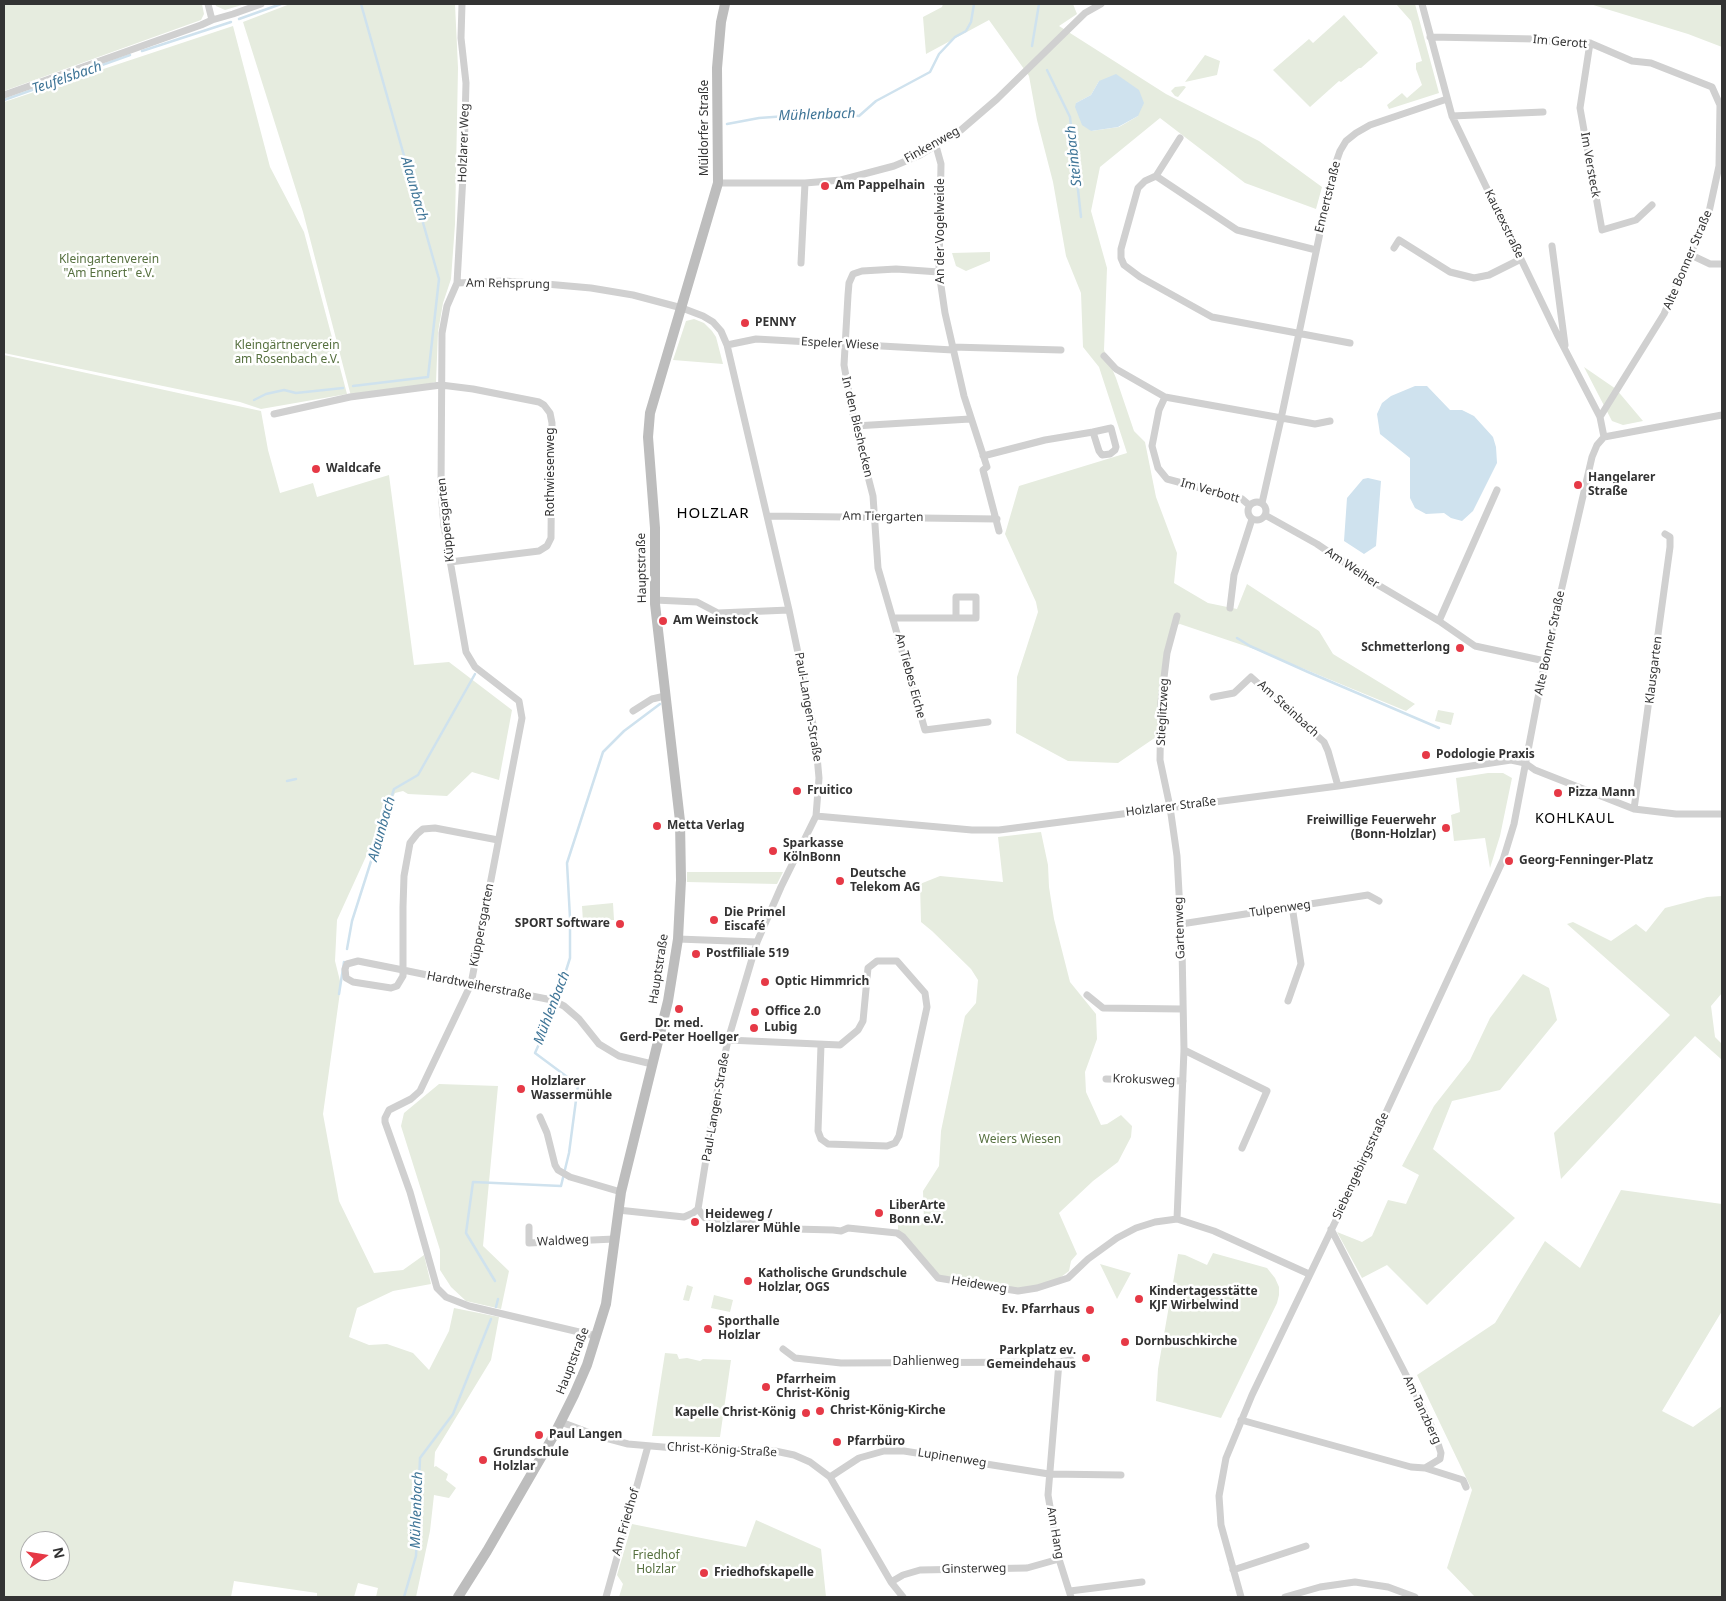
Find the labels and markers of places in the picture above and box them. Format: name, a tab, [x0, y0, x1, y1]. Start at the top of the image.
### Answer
place label: Am Pappelhain	[835, 179, 925, 193]
marker: Am Pappelhain	[819, 180, 831, 192]
place label: PENNY	[755, 316, 796, 330]
marker: PENNY	[739, 317, 751, 329]
place label: Waldcafe	[326, 462, 381, 476]
marker: Waldcafe	[310, 463, 322, 475]
place label: Hangelarer Straße	[1588, 471, 1655, 499]
marker: Hangelarer Straße	[1572, 479, 1584, 491]
place label: Am Weinstock	[673, 614, 758, 628]
marker: Am Weinstock	[657, 615, 669, 627]
place label: Schmetterlong	[1361, 641, 1450, 655]
marker: Schmetterlong	[1454, 642, 1466, 654]
place label: Podologie Praxis	[1436, 748, 1535, 762]
marker: Podologie Praxis	[1420, 749, 1432, 761]
place label: Fruitico	[807, 784, 853, 798]
marker: Fruitico	[791, 785, 803, 797]
place label: Pizza Mann	[1568, 786, 1635, 800]
marker: Pizza Mann	[1552, 787, 1564, 799]
place label: Freiwillige Feuerwehr (Bonn-Holzlar)	[1306, 814, 1436, 842]
place label: Metta Verlag	[667, 819, 745, 833]
marker: Metta Verlag	[651, 820, 663, 832]
marker: Freiwillige Feuerwehr (Bonn-Holzlar)	[1440, 822, 1452, 834]
place label: Sparkasse KölnBonn	[783, 837, 844, 865]
marker: Sparkasse KölnBonn	[767, 845, 779, 857]
place label: Georg-Fenninger-Platz	[1519, 854, 1653, 868]
marker: Georg-Fenninger-Platz	[1503, 855, 1515, 867]
place label: Deutsche Telekom AG	[850, 867, 920, 895]
marker: Deutsche Telekom AG	[834, 875, 846, 887]
place label: Die Primel Eiscafé	[724, 906, 785, 934]
marker: Die Primel Eiscafé	[708, 914, 720, 926]
place label: SPORT Software	[515, 917, 610, 931]
marker: SPORT Software	[614, 918, 626, 930]
place label: Postfiliale 519	[706, 947, 789, 961]
marker: Postfiliale 519	[690, 948, 702, 960]
place label: Optic Himmrich	[775, 975, 869, 989]
marker: Optic Himmrich	[759, 976, 771, 988]
marker: Dr. med. Gerd-Peter Hoellger	[673, 1003, 685, 1015]
place label: Office 2.0	[765, 1005, 821, 1019]
marker: Office 2.0	[749, 1006, 761, 1018]
place label: Dr. med. Gerd-Peter Hoellger	[620, 1017, 738, 1045]
place label: Lubig	[764, 1021, 797, 1035]
marker: Lubig	[748, 1022, 760, 1034]
place label: Holzlarer Wassermühle	[531, 1075, 612, 1103]
marker: Holzlarer Wassermühle	[515, 1083, 527, 1095]
place label: LiberArte Bonn e.V.	[889, 1199, 945, 1227]
marker: LiberArte Bonn e.V.	[873, 1207, 885, 1219]
place label: Heideweg / Holzlarer Mühle	[705, 1208, 800, 1236]
marker: Heideweg / Holzlarer Mühle	[689, 1216, 701, 1228]
place label: Katholische Grundschule Holzlar, OGS	[758, 1267, 907, 1295]
marker: Katholische Grundschule Holzlar, OGS	[742, 1275, 754, 1287]
place label: Kindertagesstätte KJF Wirbelwind	[1149, 1285, 1258, 1313]
marker: Kindertagesstätte KJF Wirbelwind	[1133, 1293, 1145, 1305]
place label: Ev. Pfarrhaus	[1002, 1303, 1080, 1317]
marker: Ev. Pfarrhaus	[1084, 1304, 1096, 1316]
place label: Sporthalle Holzlar	[718, 1315, 780, 1343]
marker: Sporthalle Holzlar	[702, 1323, 714, 1335]
place label: Dornbuschkirche	[1135, 1335, 1237, 1349]
marker: Dornbuschkirche	[1119, 1336, 1131, 1348]
place label: Parkplatz ev. Gemeindehaus	[986, 1344, 1076, 1372]
marker: Parkplatz ev. Gemeindehaus	[1080, 1352, 1092, 1364]
place label: Pfarrheim Christ-König	[776, 1373, 850, 1401]
marker: Pfarrheim Christ-König	[760, 1381, 772, 1393]
place label: Christ-König-Kirche	[830, 1404, 946, 1418]
marker: Christ-König-Kirche	[814, 1405, 826, 1417]
place label: Kapelle Christ-König	[675, 1406, 796, 1420]
marker: Kapelle Christ-König	[800, 1407, 812, 1419]
place label: Paul Langen	[549, 1428, 622, 1442]
marker: Paul Langen	[533, 1429, 545, 1441]
place label: Pfarrbüro	[847, 1435, 905, 1449]
marker: Pfarrbüro	[831, 1436, 843, 1448]
place label: Grundschule Holzlar	[493, 1446, 569, 1474]
marker: Grundschule Holzlar	[477, 1454, 489, 1466]
place label: Friedhofskapelle	[714, 1566, 814, 1580]
marker: Friedhofskapelle	[698, 1567, 710, 1579]

